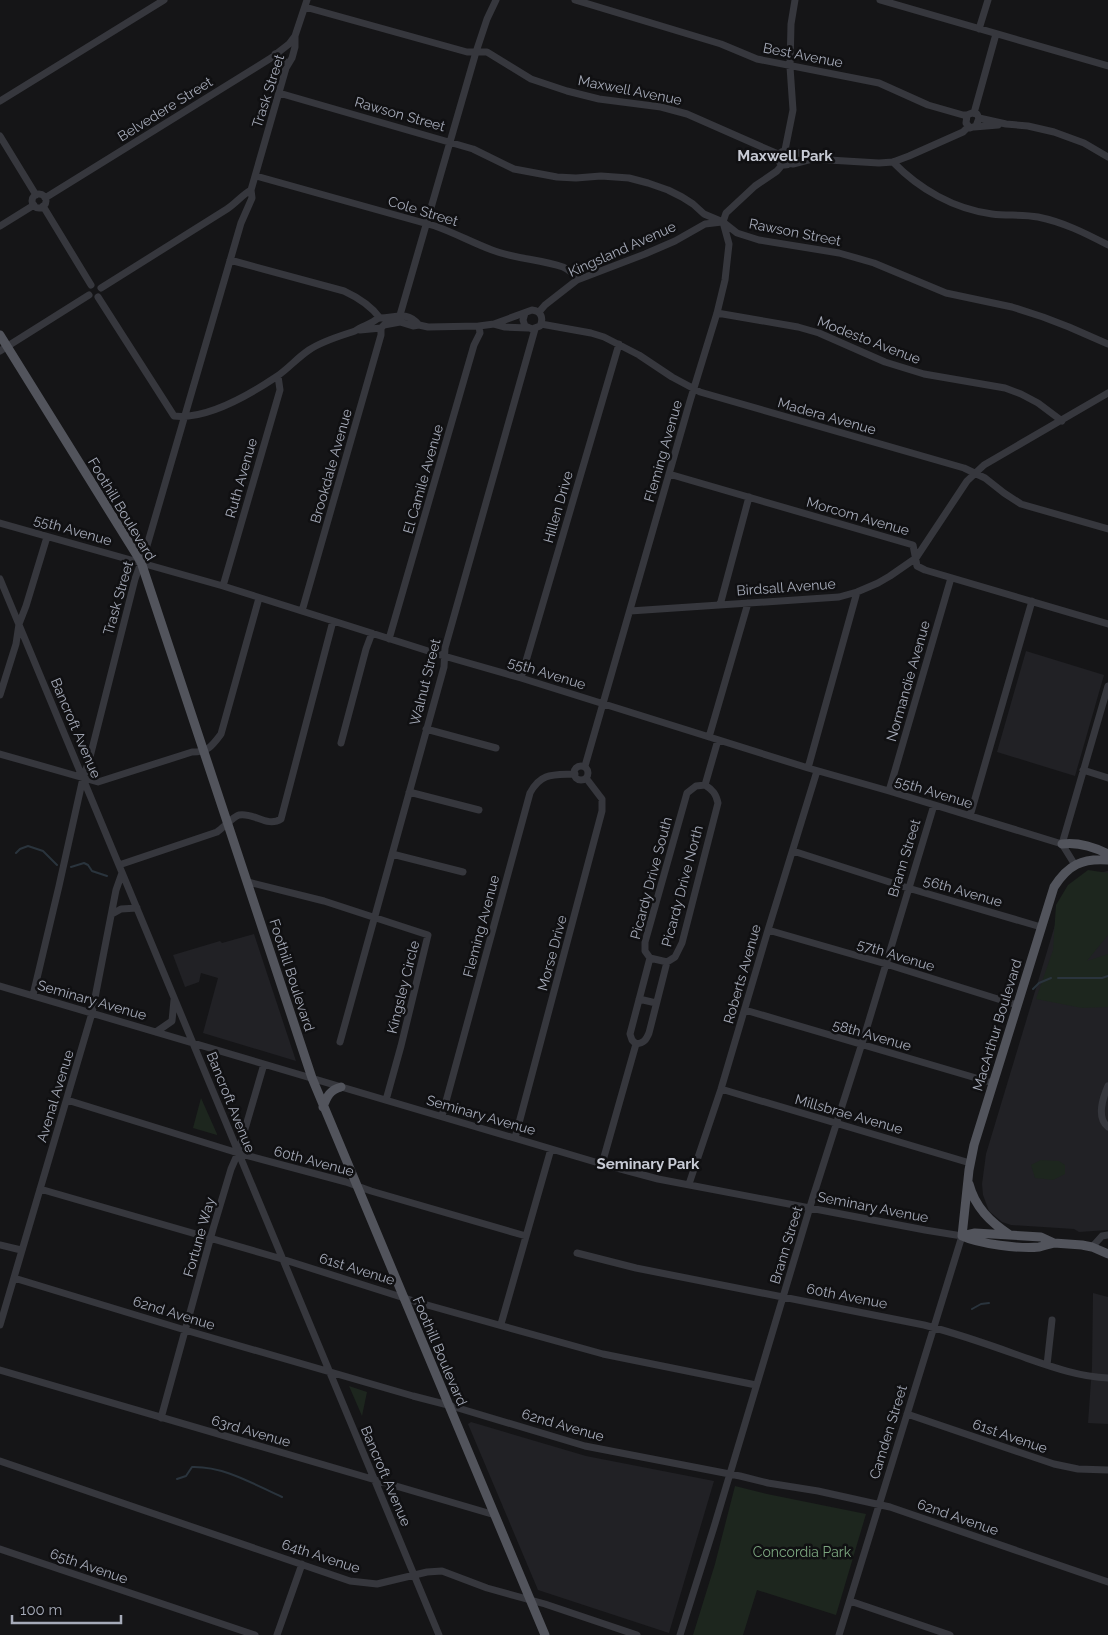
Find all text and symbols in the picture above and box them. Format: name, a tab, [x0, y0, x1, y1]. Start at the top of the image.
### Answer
street label: Best Avenue	[762, 39, 844, 71]
street label: Trask Street	[249, 52, 288, 130]
street label: Maxwell Avenue	[577, 72, 683, 108]
street label: Belvedere Street	[115, 73, 216, 145]
street label: Rawson Street	[353, 93, 447, 135]
district label: Maxwell Park	[737, 147, 833, 165]
street label: Cole Street	[386, 193, 460, 229]
street label: Rawson Street	[748, 215, 843, 249]
street label: Kingsland Avenue	[566, 218, 678, 280]
street label: Modesto Avenue	[815, 313, 923, 367]
street label: Madera Avenue	[776, 394, 878, 438]
street label: Fleming Avenue	[641, 398, 685, 504]
street label: Brookdale Avenue	[307, 407, 355, 525]
street label: El Camile Avenue	[400, 423, 446, 535]
street label: Ruth Avenue	[222, 436, 260, 520]
street label: Foothill Boulevard	[85, 455, 159, 563]
street label: Hillen Drive	[540, 469, 576, 545]
street label: Morcom Avenue	[805, 494, 911, 538]
street label: 55th Avenue	[32, 511, 114, 549]
street label: Trask Street	[100, 559, 136, 637]
street label: Birdsall Avenue	[736, 576, 836, 598]
street label: Normandie Avenue	[883, 619, 933, 743]
street label: Walnut Street	[406, 637, 444, 727]
street label: 55th Avenue	[506, 654, 588, 692]
street label: Bancroft Avenue	[48, 675, 104, 781]
street label: 55th Avenue	[893, 773, 975, 811]
street label: Picardy Drive South	[627, 815, 675, 941]
street label: Brann Street	[885, 817, 924, 899]
street label: Picardy Drive North	[658, 824, 706, 948]
street label: 56th Avenue	[922, 872, 1004, 910]
street label: Fleming Avenue	[460, 873, 502, 979]
street label: Morse Drive	[534, 914, 570, 992]
street label: Foothill Boulevard	[266, 917, 318, 1033]
street label: Roberts Avenue	[720, 922, 764, 1026]
street label: 57th Avenue	[855, 936, 937, 974]
street label: Kingsley Circle	[384, 939, 422, 1035]
street label: MacArthur Boulevard	[969, 957, 1025, 1093]
street label: Seminary Avenue	[36, 977, 148, 1023]
street label: 58th Avenue	[831, 1016, 913, 1054]
street label: Avenal Avenue	[33, 1048, 77, 1144]
street label: Bancroft Avenue	[203, 1049, 259, 1155]
street label: Millsbrae Avenue	[793, 1091, 905, 1137]
street label: Seminary Avenue	[425, 1092, 537, 1138]
street label: 60th Avenue	[272, 1143, 356, 1179]
district label: Seminary Park	[597, 1155, 700, 1173]
street label: Seminary Avenue	[816, 1188, 930, 1226]
street label: Fortune Way	[180, 1195, 218, 1279]
street label: Brann Street	[767, 1204, 806, 1286]
street label: 61st Avenue	[317, 1250, 397, 1288]
street label: 60th Avenue	[805, 1280, 889, 1312]
street label: 62nd Avenue	[131, 1293, 217, 1333]
street label: Foothill Boulevard	[410, 1294, 470, 1408]
street label: Camden Street	[866, 1383, 910, 1481]
street label: 62nd Avenue	[520, 1406, 606, 1444]
street label: 63rd Avenue	[210, 1412, 292, 1450]
street label: 61st Avenue	[970, 1416, 1050, 1456]
street label: Bancroft Avenue	[358, 1423, 414, 1529]
street label: 62nd Avenue	[915, 1496, 1001, 1538]
street label: 64th Avenue	[280, 1536, 362, 1576]
park label: Concordia Park	[753, 1544, 852, 1560]
street label: 65th Avenue	[48, 1545, 130, 1587]
scale bar	[12, 1592, 121, 1624]
text: 100 m	[20, 1601, 62, 1619]

